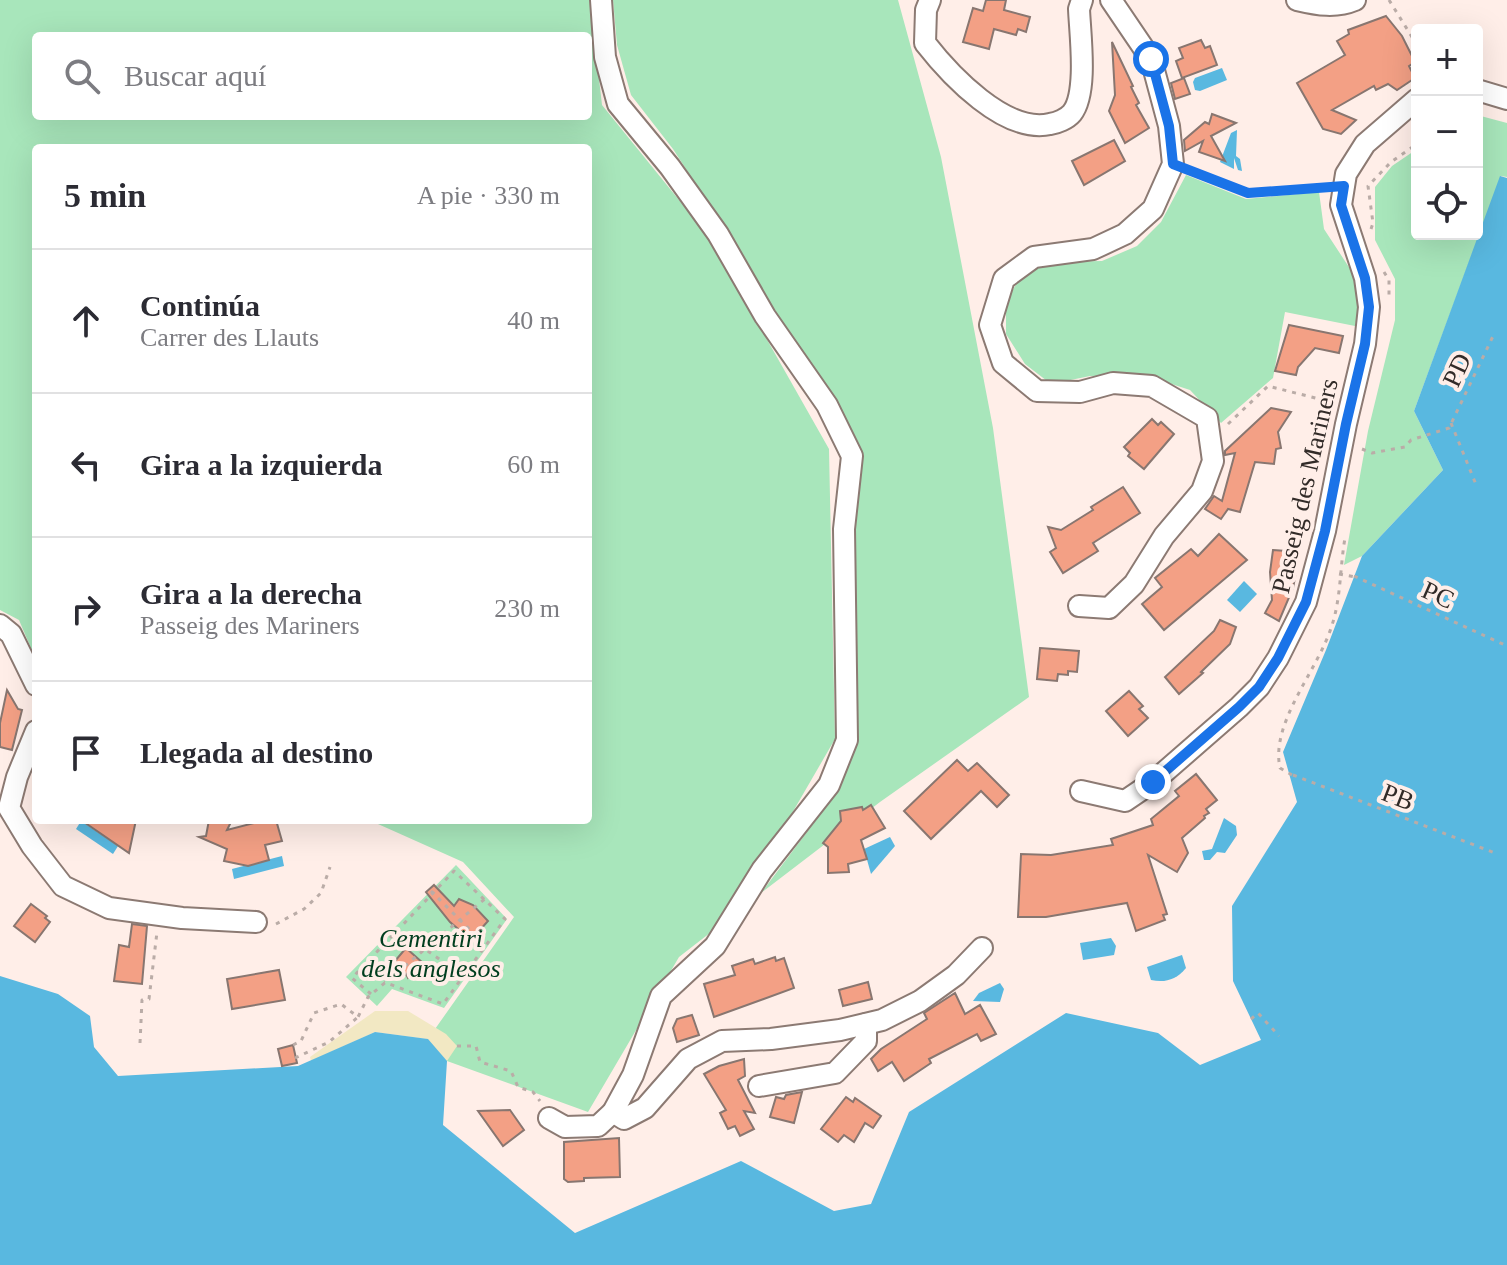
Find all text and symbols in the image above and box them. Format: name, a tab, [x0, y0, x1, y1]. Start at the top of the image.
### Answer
map controls	[1411, 24, 1483, 240]
button: +	[1411, 24, 1483, 96]
search box	[32, 32, 592, 120]
route start	[1133, 41, 1169, 77]
icon: search	[60, 54, 104, 98]
text: Buscar aquí	[124, 59, 266, 92]
button: −	[1411, 96, 1483, 168]
button: locate	[1411, 168, 1483, 240]
text: 5 min	[64, 177, 146, 214]
text: A pie · 330 m	[417, 181, 560, 210]
text: Continúa	[140, 289, 260, 322]
icon: ahead	[64, 299, 108, 343]
text: 40 m	[507, 306, 560, 335]
text: Carrer des Llauts	[140, 323, 319, 352]
street label: PD	[1437, 349, 1477, 391]
street label: Passeig des Mariners	[1266, 376, 1344, 596]
icon: left	[64, 443, 108, 487]
text: Gira a la izquierda	[140, 448, 383, 481]
text: 60 m	[507, 450, 560, 479]
street label: PC	[1418, 575, 1458, 615]
text: Gira a la derecha	[140, 577, 362, 610]
icon: right	[64, 587, 108, 631]
text: 230 m	[494, 594, 560, 623]
text: Passeig des Mariners	[140, 611, 360, 640]
icon: arrive	[64, 731, 108, 775]
text: Llegada al destino	[140, 736, 373, 769]
route end	[1135, 764, 1171, 800]
street label: PB	[1378, 778, 1418, 816]
park label: Cementiri dels anglesos	[361, 924, 501, 983]

